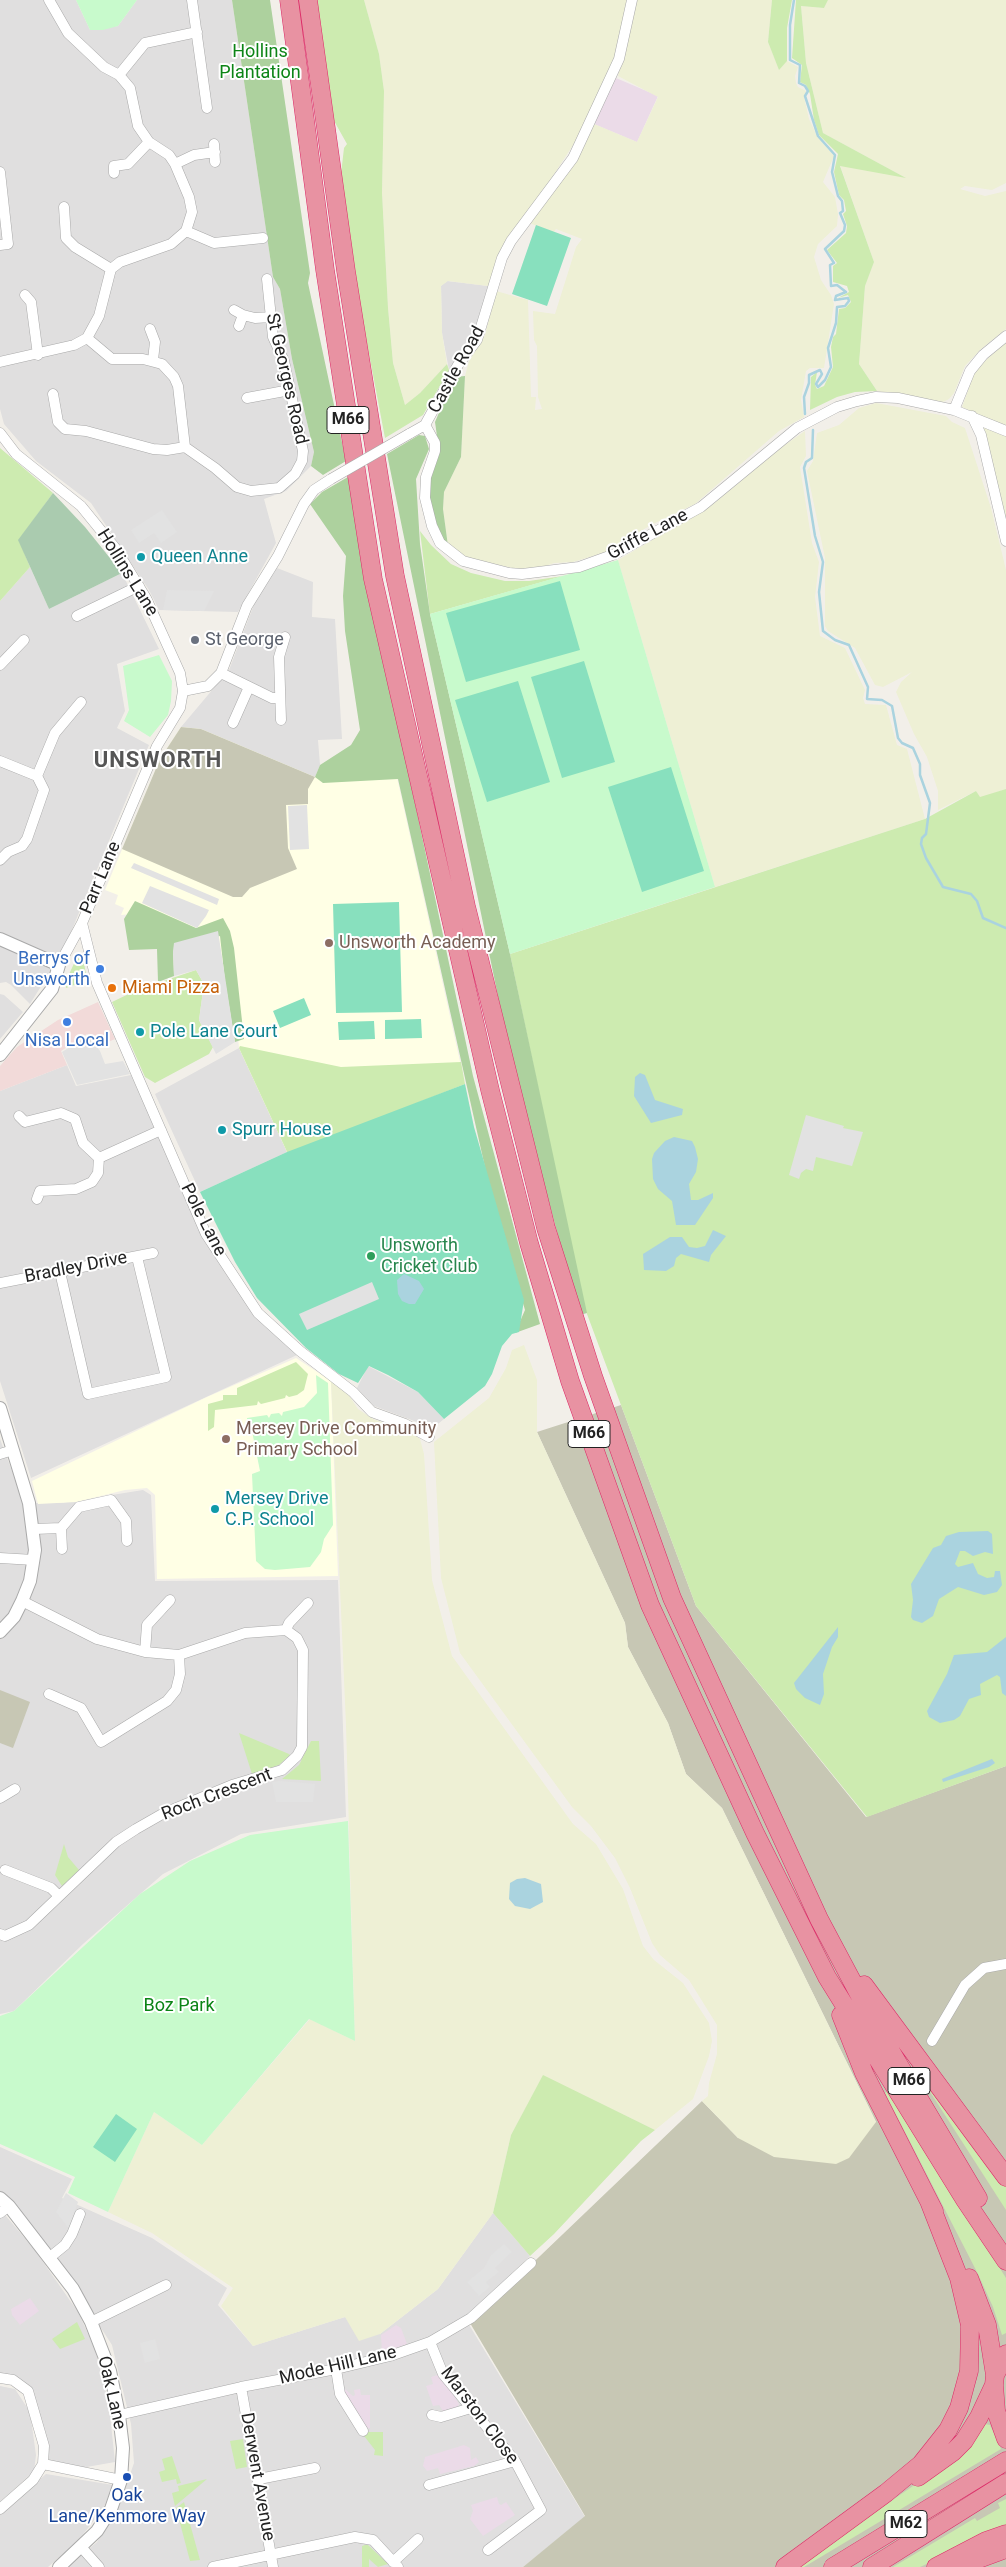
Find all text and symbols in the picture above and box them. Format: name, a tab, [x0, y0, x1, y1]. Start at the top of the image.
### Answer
park label: Hollins Plantation	[219, 41, 301, 84]
street label: St Georges Road	[260, 311, 312, 447]
street label: Castle Road	[424, 323, 490, 417]
road number: M66	[327, 406, 369, 434]
street label: Griffe Lane	[604, 505, 692, 565]
street label: Hollins Lane	[92, 525, 162, 621]
place label: Queen Anne	[151, 546, 248, 568]
marker: Queen Anne	[135, 551, 147, 563]
place label: St George	[205, 629, 284, 651]
marker: St George	[189, 634, 201, 646]
district label: UNSWORTH	[93, 748, 223, 774]
street label: Parr Lane	[76, 838, 126, 918]
place label: Unsworth Academy	[339, 932, 495, 954]
marker: Unsworth Academy	[323, 937, 335, 949]
place label: Berrys of Unsworth	[13, 948, 90, 991]
marker: Berrys of Unsworth	[94, 963, 106, 975]
place label: Miami Pizza	[122, 977, 220, 999]
marker: Miami Pizza	[106, 982, 118, 994]
marker: Nisa Local	[61, 1016, 73, 1028]
place label: Pole Lane Court	[150, 1021, 278, 1043]
marker: Pole Lane Court	[134, 1026, 146, 1038]
place label: Nisa Local	[25, 1030, 109, 1052]
place label: Spurr House	[232, 1119, 331, 1141]
marker: Spurr House	[216, 1124, 228, 1136]
street label: Pole Lane	[175, 1180, 231, 1260]
place label: Unsworth Cricket Club	[381, 1235, 478, 1278]
street label: Bradley Drive	[23, 1247, 129, 1289]
marker: Unsworth Cricket Club	[365, 1250, 377, 1262]
place label: Mersey Drive Community Primary School	[236, 1418, 436, 1460]
road number: M66	[568, 1420, 610, 1448]
marker: Mersey Drive Community Primary School	[220, 1433, 232, 1445]
place label: Mersey Drive C.P. School	[225, 1488, 328, 1530]
marker: Mersey Drive C.P. School	[209, 1503, 221, 1515]
street label: Roch Crescent	[159, 1764, 275, 1826]
park label: Boz Park	[143, 1995, 215, 2017]
road number: M66	[888, 2068, 930, 2094]
street label: Mode Hill Lane	[277, 2342, 399, 2390]
street label: Oak Lane	[92, 2354, 130, 2432]
street label: Marston Close	[435, 2363, 523, 2469]
street label: Derwent Avenue	[235, 2411, 279, 2543]
marker: Oak Lane/Kenmore Way	[121, 2471, 133, 2483]
place label: Oak Lane/Kenmore Way	[49, 2485, 205, 2528]
road number: M62	[885, 2510, 927, 2538]

